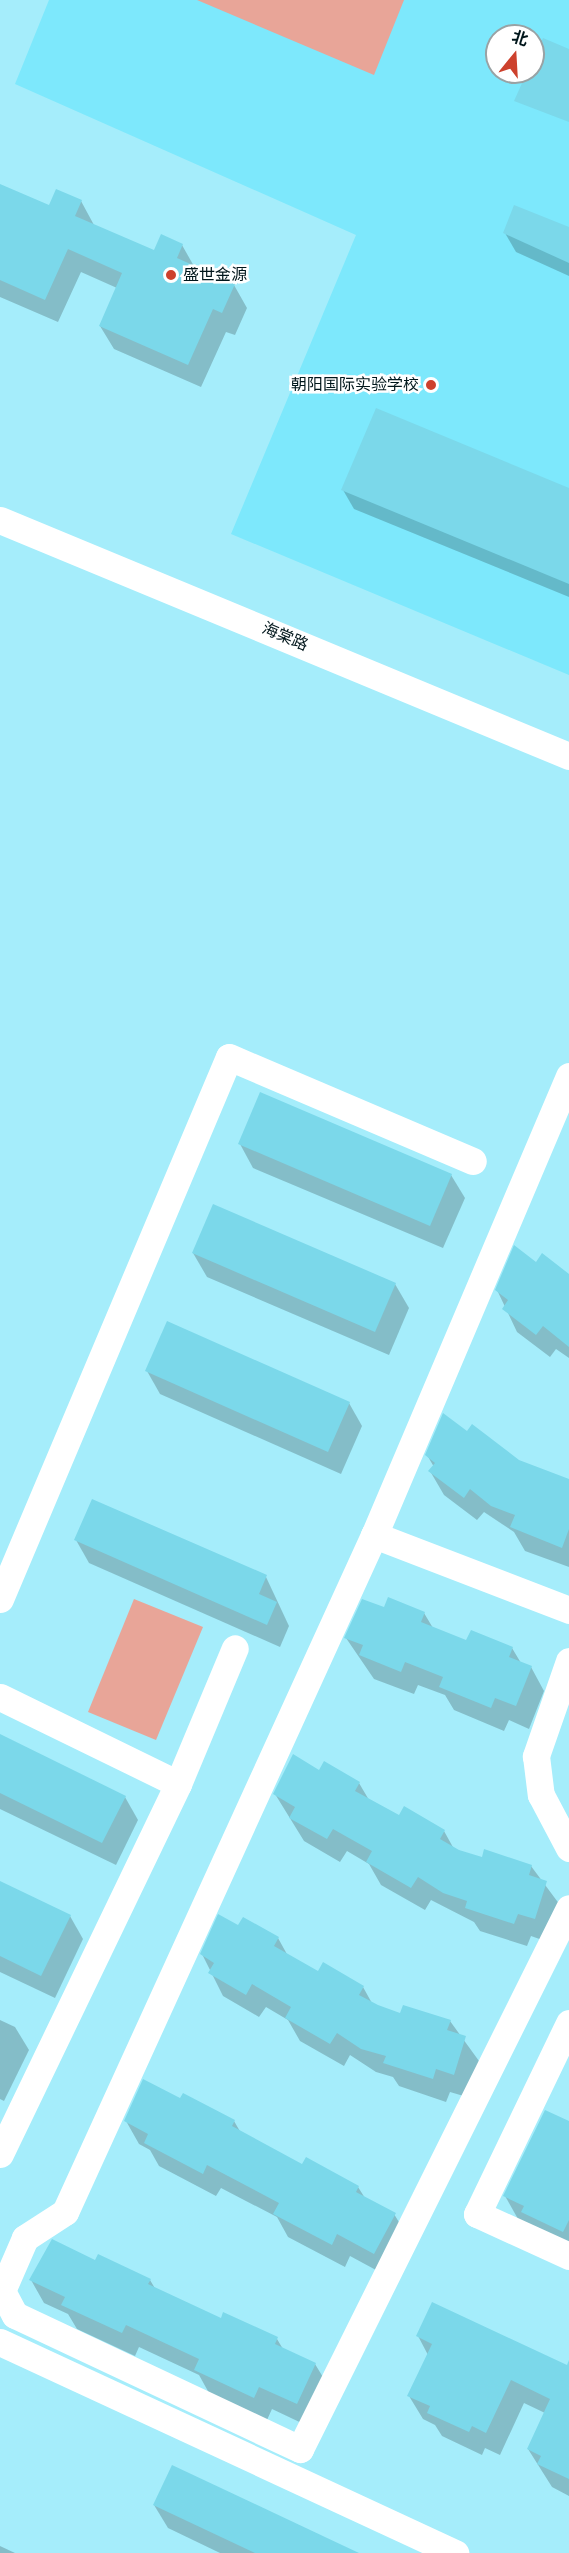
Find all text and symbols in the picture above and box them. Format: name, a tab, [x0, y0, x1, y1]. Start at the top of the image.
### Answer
north arrow	[485, 24, 545, 84]
text: 北	[510, 28, 530, 49]
place label: 盛世金源	[183, 265, 247, 285]
marker: 盛世金源	[164, 268, 178, 282]
place label: 朝阳国际实验学校	[291, 375, 419, 395]
marker: 朝阳国际实验学校	[424, 378, 438, 392]
street label: 海棠路	[259, 619, 311, 655]

